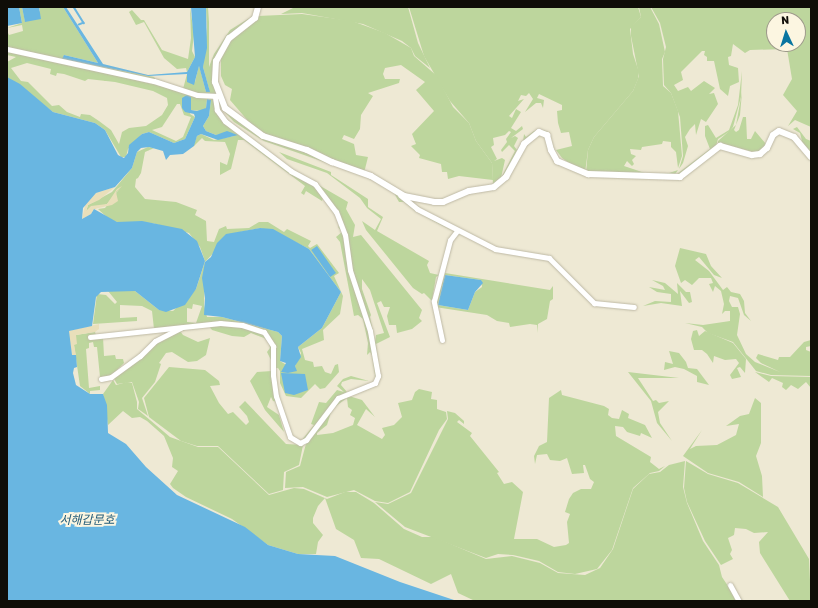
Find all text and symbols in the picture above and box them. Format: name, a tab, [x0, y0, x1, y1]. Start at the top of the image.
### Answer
north arrow	[766, 12, 806, 52]
text: N	[781, 14, 790, 27]
water label: 서해갑문호	[59, 514, 115, 528]

